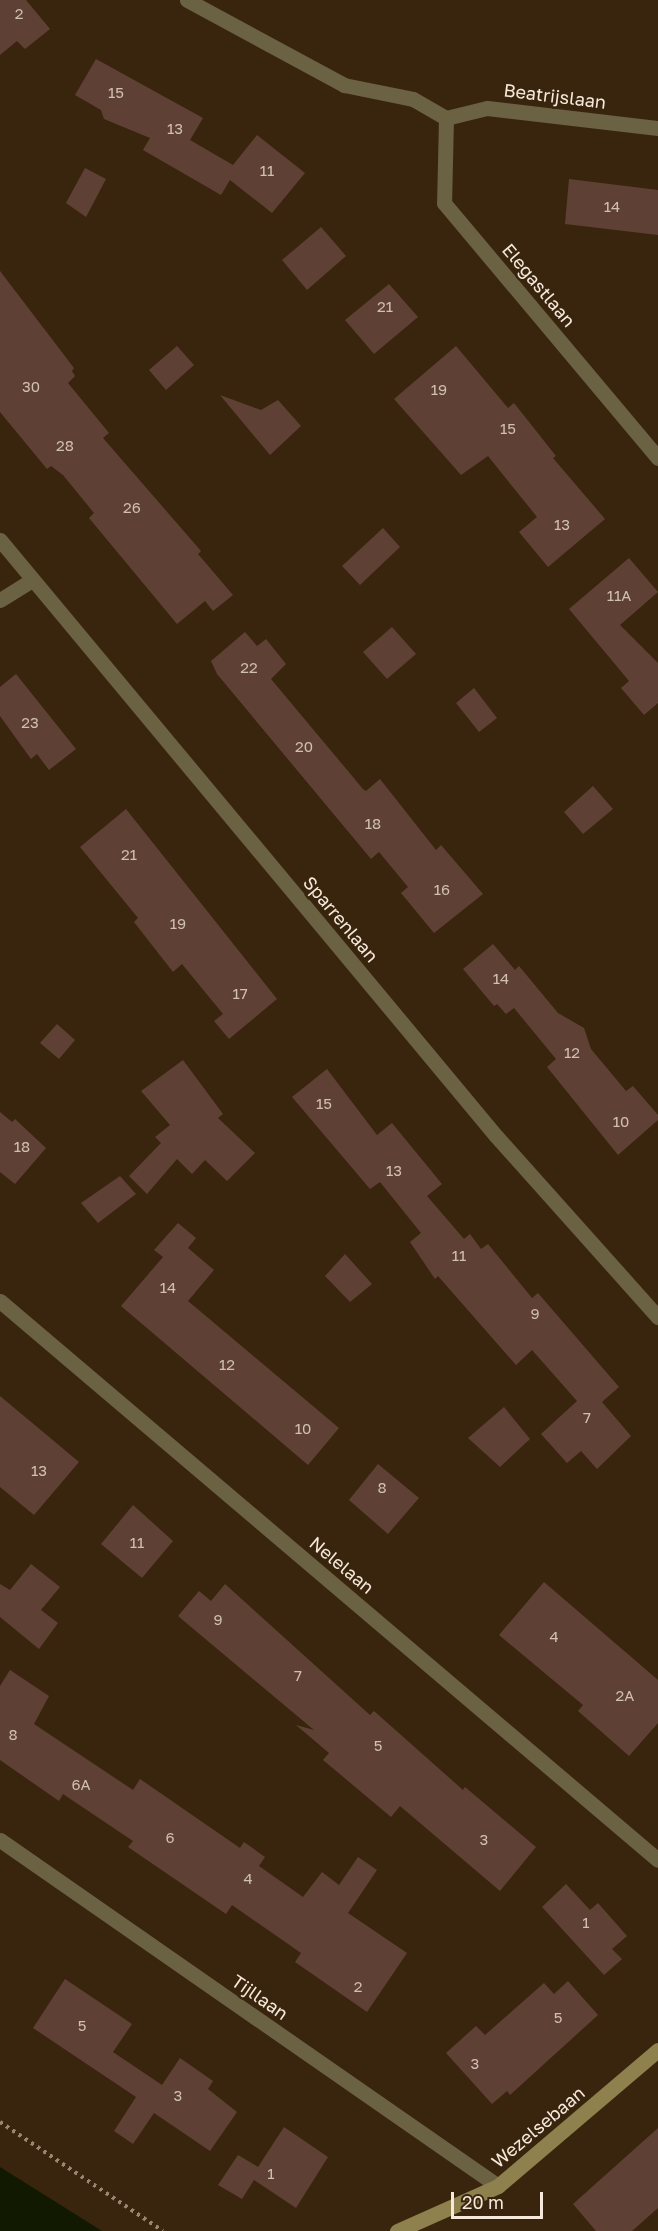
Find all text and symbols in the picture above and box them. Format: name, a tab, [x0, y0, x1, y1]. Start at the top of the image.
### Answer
house number: 2	[15, 5, 23, 23]
street label: Beatrijslaan	[503, 79, 607, 113]
house number: 15	[108, 84, 124, 102]
house number: 13	[167, 120, 183, 138]
house number: 11	[260, 162, 274, 180]
house number: 14	[604, 198, 620, 216]
street label: Elegastlaan	[498, 239, 580, 331]
house number: 21	[377, 298, 393, 316]
house number: 30	[22, 378, 40, 396]
house number: 19	[431, 381, 447, 399]
house number: 15	[500, 420, 516, 438]
house number: 28	[56, 437, 74, 455]
house number: 26	[123, 499, 141, 517]
house number: 13	[554, 516, 570, 534]
house number: 11A	[607, 587, 631, 605]
house number: 22	[240, 659, 258, 677]
house number: 23	[21, 714, 39, 732]
house number: 20	[295, 738, 313, 756]
house number: 18	[365, 815, 381, 833]
house number: 21	[121, 846, 137, 864]
street label: Sparrenlaan	[299, 872, 383, 966]
house number: 16	[434, 881, 450, 899]
house number: 19	[170, 915, 186, 933]
house number: 14	[493, 970, 509, 988]
house number: 17	[232, 985, 248, 1003]
house number: 12	[564, 1044, 580, 1062]
house number: 15	[316, 1095, 332, 1113]
house number: 10	[613, 1113, 629, 1131]
house number: 18	[14, 1138, 30, 1156]
house number: 13	[386, 1162, 402, 1180]
house number: 11	[452, 1247, 466, 1265]
house number: 14	[160, 1279, 176, 1297]
house number: 9	[530, 1305, 540, 1323]
house number: 12	[219, 1356, 235, 1374]
house number: 7	[583, 1409, 591, 1427]
house number: 10	[295, 1420, 311, 1438]
house number: 13	[31, 1462, 47, 1480]
house number: 8	[377, 1479, 387, 1497]
street label: Nelelaan	[305, 1532, 379, 1598]
house number: 11	[130, 1534, 144, 1552]
house number: 9	[213, 1611, 223, 1629]
house number: 4	[549, 1628, 559, 1646]
house number: 7	[294, 1667, 302, 1685]
house number: 2A	[616, 1687, 634, 1705]
house number: 8	[8, 1726, 18, 1744]
house number: 5	[374, 1737, 382, 1755]
house number: 6A	[71, 1776, 91, 1794]
house number: 6	[165, 1829, 175, 1847]
house number: 3	[480, 1831, 488, 1849]
house number: 4	[243, 1870, 253, 1888]
house number: 1	[582, 1914, 590, 1932]
street label: Tijllaan	[228, 1970, 292, 2024]
house number: 2	[354, 1978, 362, 1996]
house number: 5	[554, 2009, 562, 2027]
house number: 5	[78, 2017, 86, 2035]
house number: 3	[471, 2055, 479, 2073]
street label: Wezelsebaan	[487, 2082, 589, 2172]
house number: 3	[174, 2087, 182, 2105]
house number: 1	[267, 2165, 275, 2183]
scale bar	[454, 2180, 546, 2218]
text: 20 m	[462, 2191, 504, 2213]

